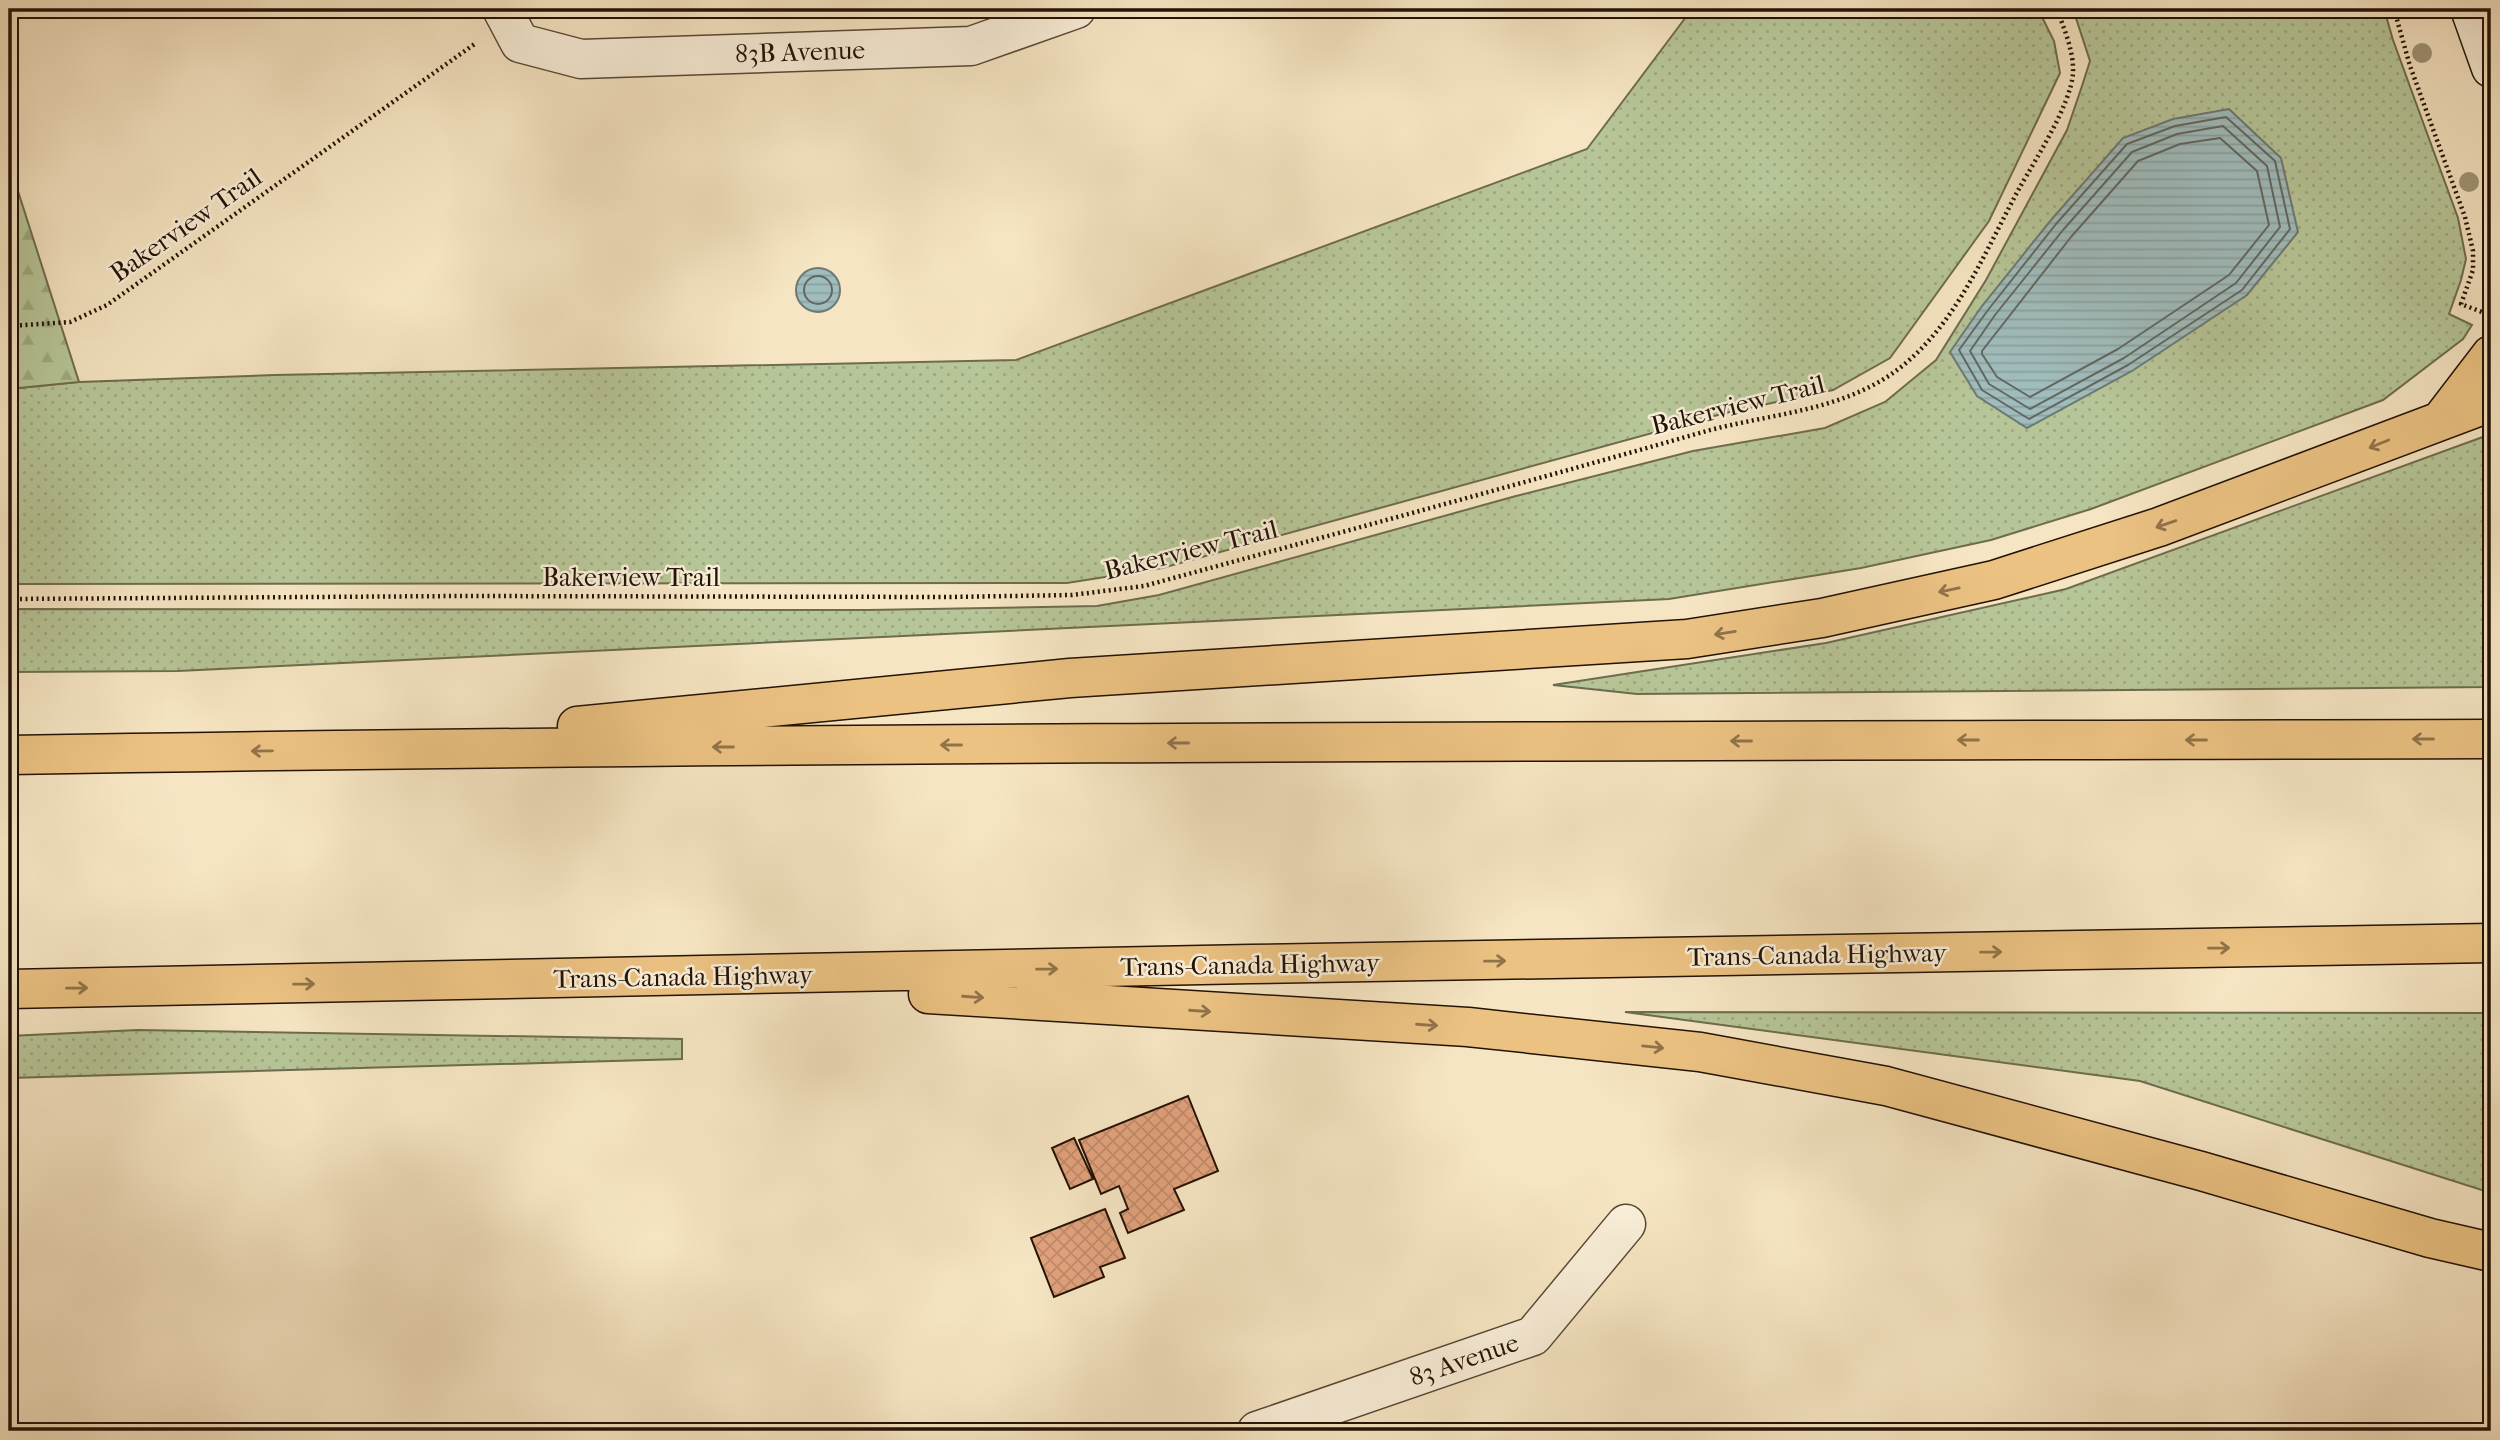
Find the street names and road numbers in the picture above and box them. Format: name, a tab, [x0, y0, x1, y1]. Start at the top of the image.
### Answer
street label: 83B Avenue	[734, 34, 866, 70]
street label: Bakerview Trail	[104, 161, 268, 289]
street label: Bakerview Trail	[1648, 368, 1828, 442]
street label: Bakerview Trail	[1101, 513, 1281, 587]
street label: Bakerview Trail	[542, 562, 720, 593]
street label: Trans-Canada Highway	[1687, 937, 1948, 973]
street label: Trans-Canada Highway	[1120, 947, 1381, 983]
street label: Trans-Canada Highway	[553, 959, 814, 995]
street label: 83 Avenue	[1405, 1327, 1523, 1393]

